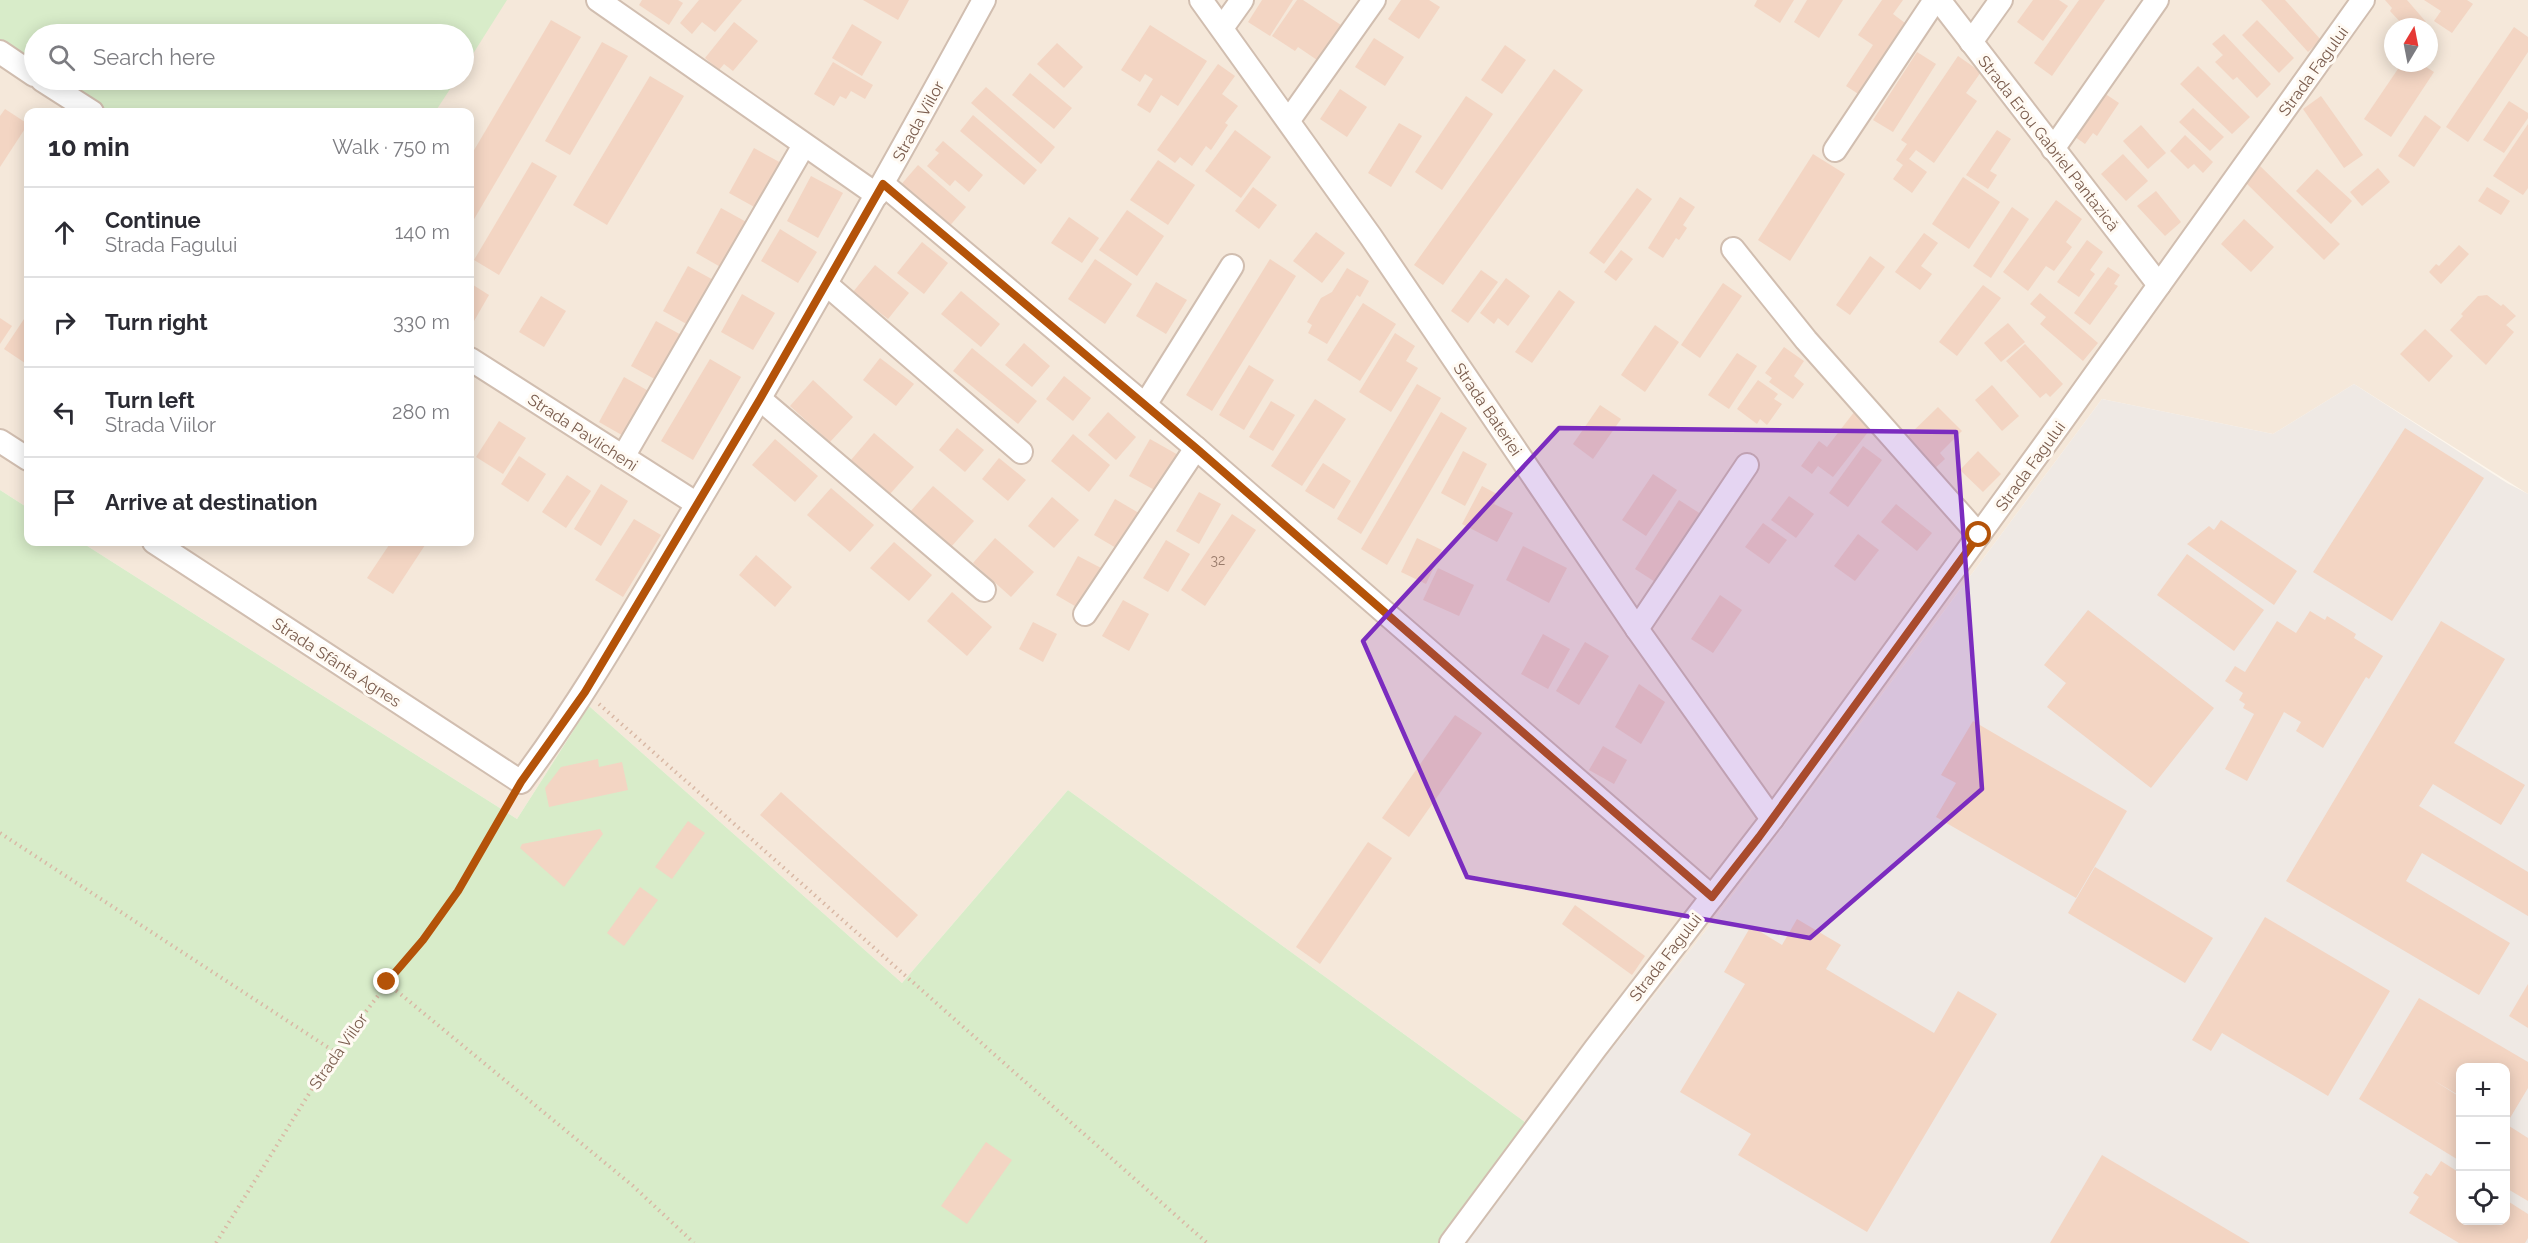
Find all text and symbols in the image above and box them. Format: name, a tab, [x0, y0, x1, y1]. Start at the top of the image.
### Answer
north arrow	[2384, 18, 2438, 72]
street label: Strada Fagului	[2275, 23, 2352, 120]
search box	[24, 24, 474, 90]
icon: search	[45, 41, 78, 74]
text: Search here	[93, 44, 215, 70]
street label: Strada Erou Gabriel Pantazică	[1974, 52, 2123, 235]
street label: Strada Viilor	[889, 77, 948, 165]
text: 10 min	[48, 132, 130, 162]
text: Walk · 750 m	[332, 135, 450, 159]
text: Continue	[105, 207, 201, 233]
icon: ahead	[48, 216, 81, 249]
text: 140 m	[395, 220, 450, 244]
text: Strada Fagului	[105, 233, 237, 257]
icon: right	[48, 306, 81, 339]
text: Turn right	[105, 309, 208, 335]
text: 330 m	[393, 310, 450, 334]
street label: Strada Bateriei	[1450, 359, 1526, 459]
text: Turn left	[105, 387, 195, 413]
street label: Strada Pavlicheni	[524, 390, 641, 475]
icon: left	[48, 396, 81, 429]
text: 280 m	[392, 400, 450, 424]
text: Strada Viilor	[105, 413, 216, 437]
street label: Strada Fagului	[1992, 418, 2069, 515]
icon: arrive	[48, 486, 81, 519]
text: Arrive at destination	[105, 489, 318, 515]
route start	[1965, 521, 1991, 547]
house number: 32	[1211, 552, 1225, 568]
street label: Strada Sfânta Agnes	[269, 614, 405, 711]
street label: Strada Fagului	[1625, 910, 1705, 1005]
route end	[373, 968, 399, 994]
street label: Strada Viilor	[305, 1009, 372, 1093]
map controls	[2456, 1063, 2510, 1225]
button: +	[2456, 1063, 2510, 1117]
button: −	[2456, 1117, 2510, 1171]
button: locate	[2456, 1171, 2510, 1225]

